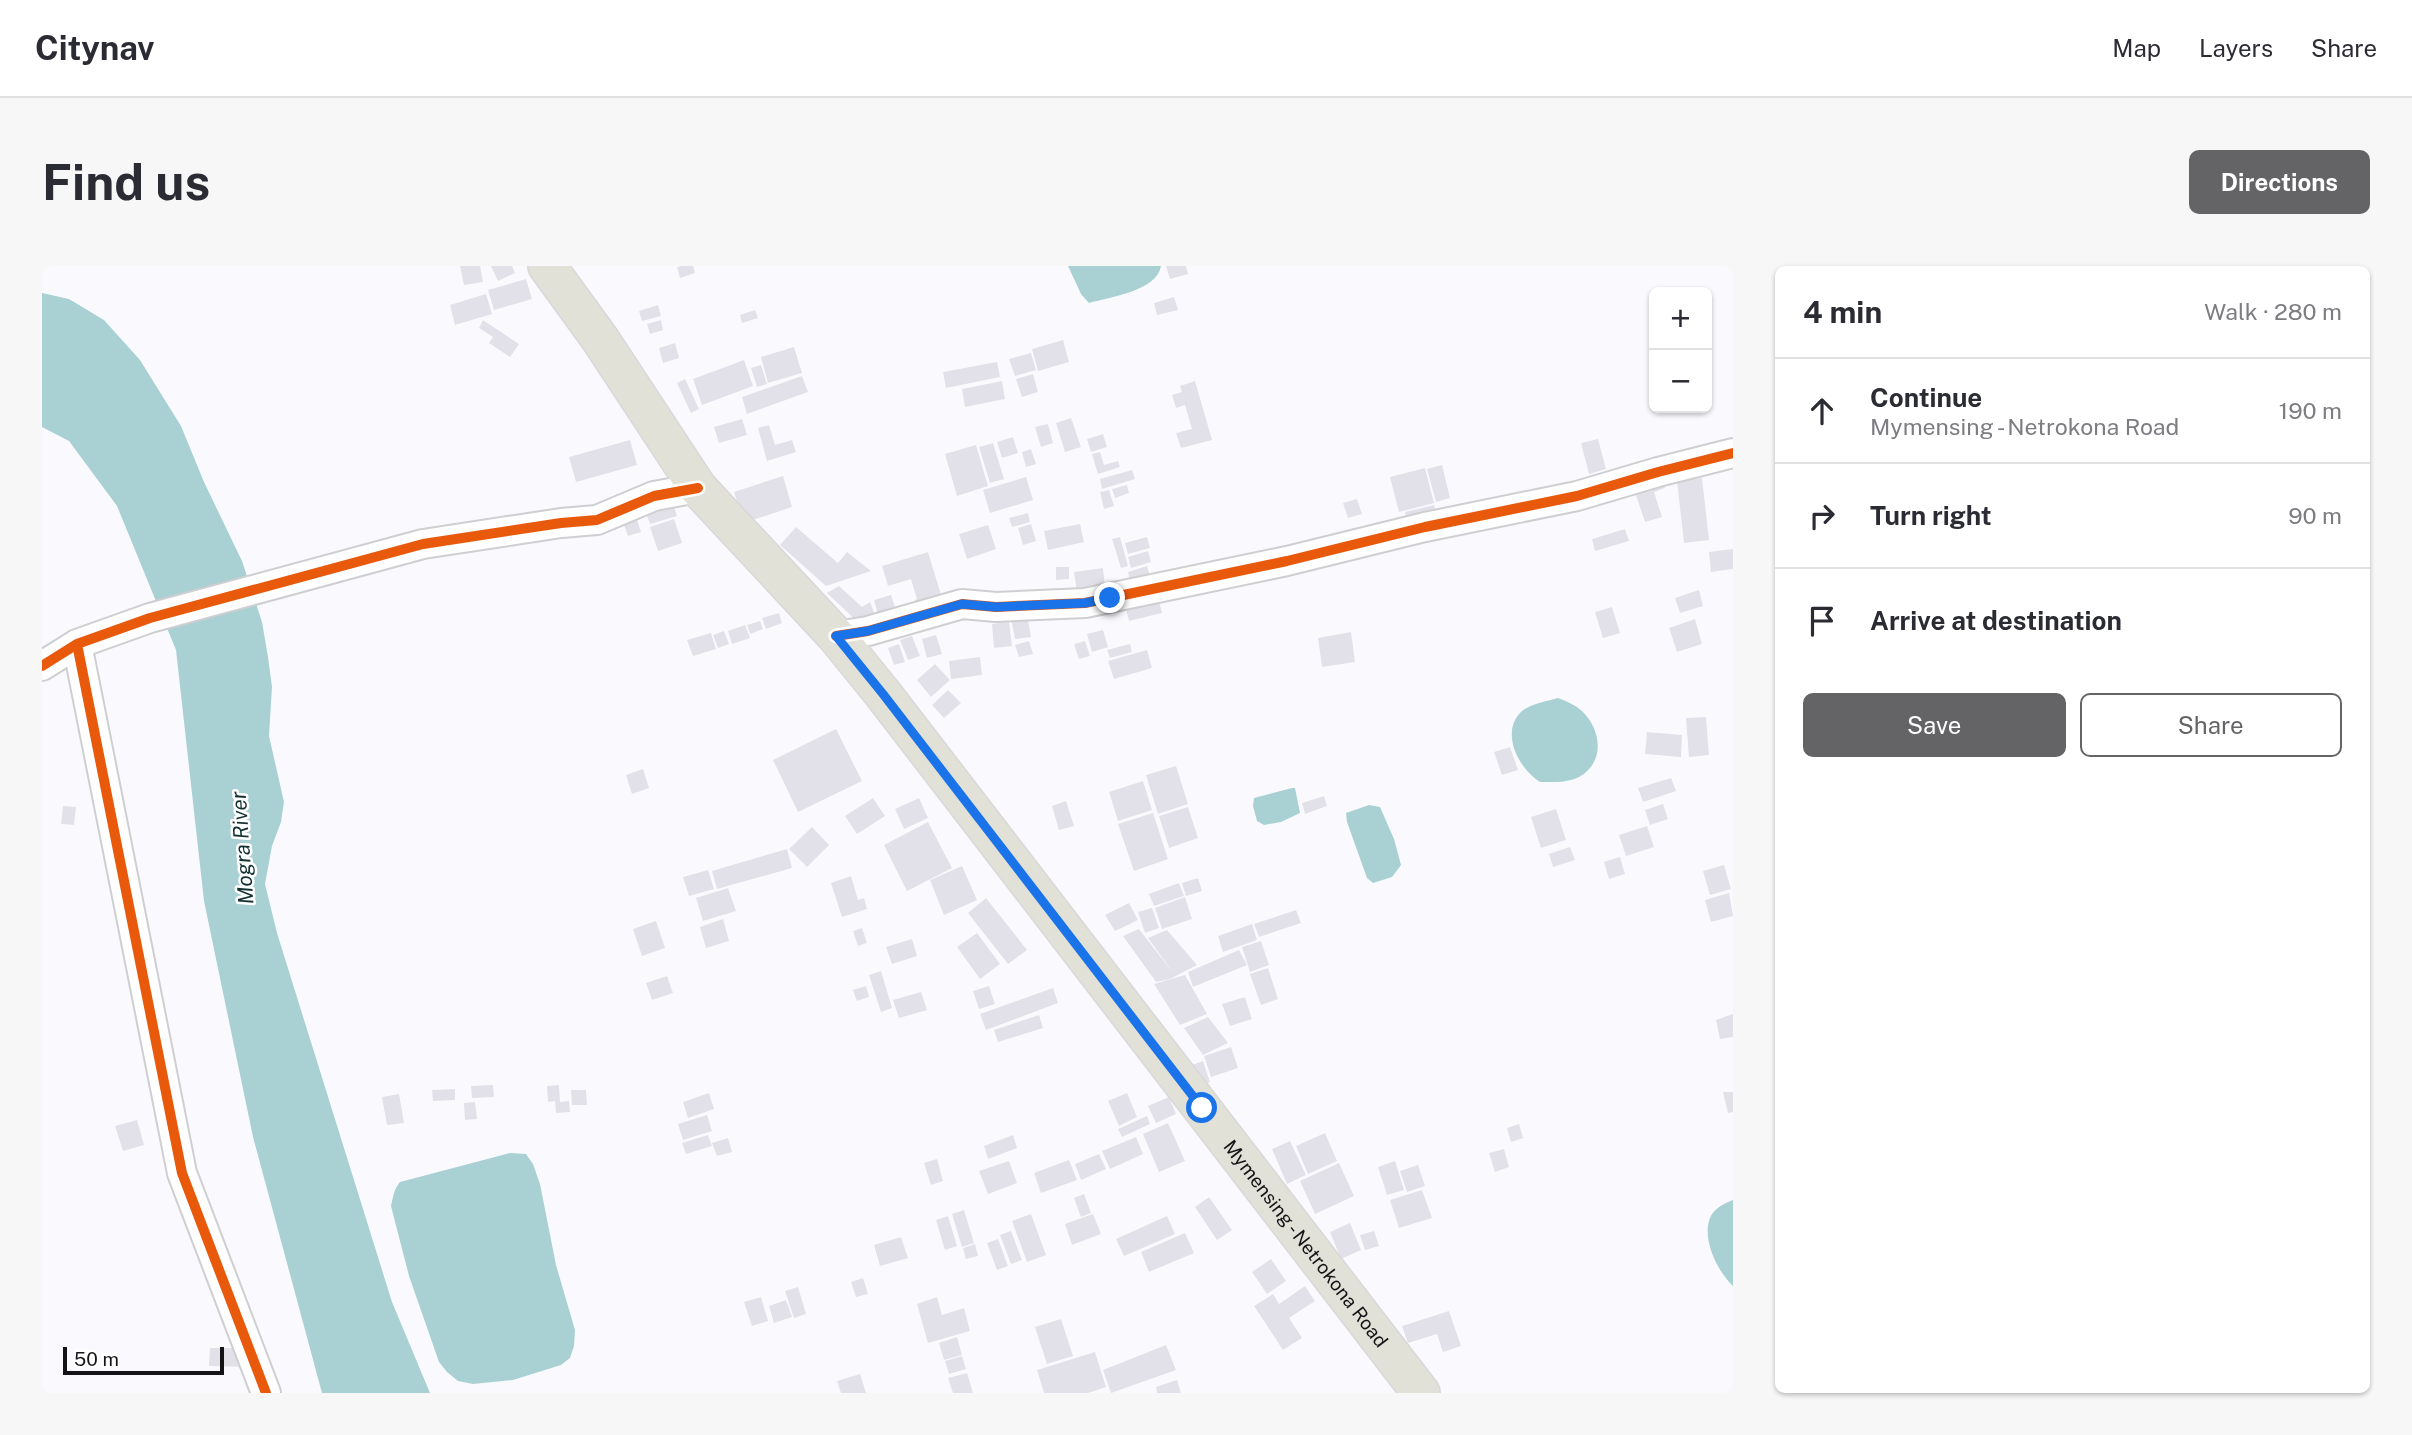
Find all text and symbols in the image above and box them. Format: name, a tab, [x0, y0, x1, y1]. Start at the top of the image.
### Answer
text: Citynav	[35, 29, 155, 67]
text: Map	[2112, 34, 2161, 62]
text: Layers	[2199, 34, 2273, 62]
text: Share	[2311, 34, 2377, 62]
button: Directions	[2189, 150, 2370, 214]
text: Find us	[42, 153, 210, 211]
map controls	[1649, 287, 1712, 413]
button: +	[1649, 287, 1712, 350]
text: 4 min	[1803, 294, 1882, 330]
text: Walk · 280 m	[2204, 298, 2342, 325]
button: −	[1649, 350, 1712, 413]
text: Continue	[1870, 382, 1982, 413]
icon: ahead	[1803, 392, 1841, 430]
text: 190 m	[2279, 397, 2342, 424]
text: Mymensing - Netrokona Road	[1870, 413, 2179, 440]
icon: right	[1803, 497, 1841, 535]
text: Turn right	[1870, 500, 1992, 531]
text: 90 m	[2288, 502, 2342, 529]
route end	[1094, 582, 1125, 613]
icon: arrive	[1803, 602, 1841, 640]
text: Arrive at destination	[1870, 605, 2122, 636]
button: Save	[1803, 693, 2066, 757]
button: Share	[2080, 693, 2342, 757]
water label: Mogra River	[226, 790, 258, 905]
route start	[1186, 1092, 1217, 1123]
street label: Mymensing - Netrokona Road	[1219, 1136, 1393, 1351]
scale bar	[63, 1344, 224, 1376]
text: 50 m	[74, 1348, 119, 1370]

